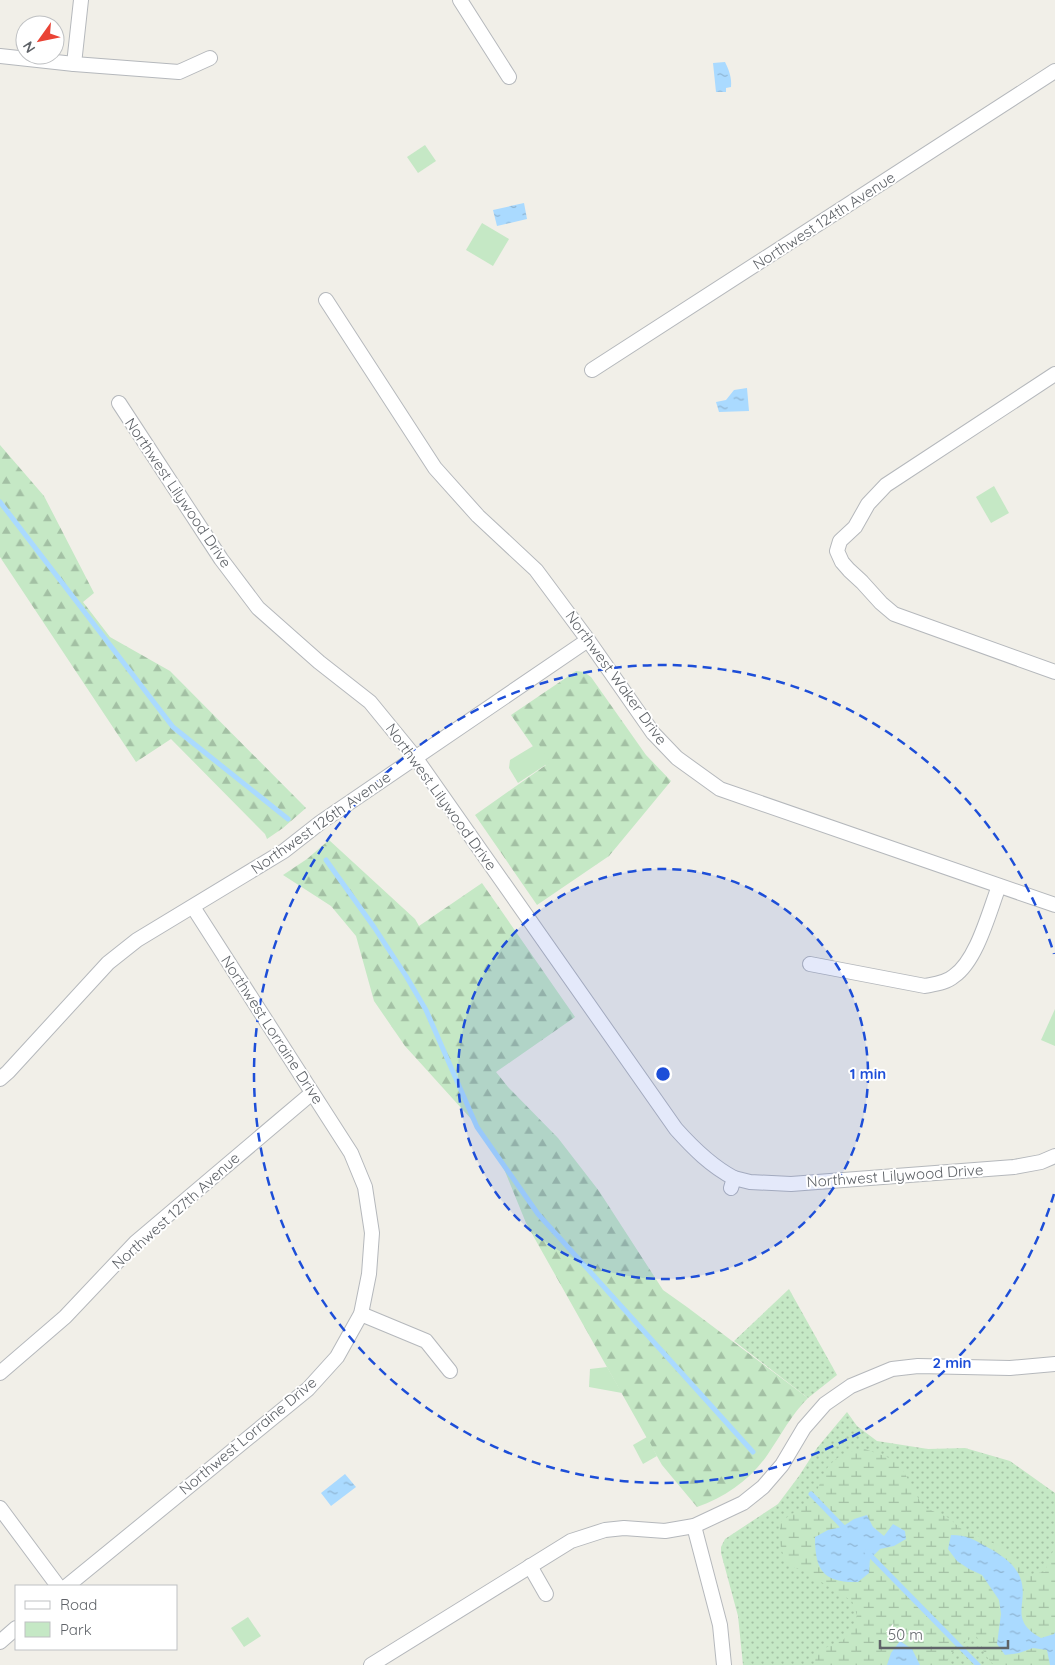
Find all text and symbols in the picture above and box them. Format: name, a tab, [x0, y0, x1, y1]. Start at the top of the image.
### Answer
north arrow	[15, 15, 65, 65]
text: N	[19, 38, 39, 56]
street label: Northwest 124th Avenue	[749, 167, 898, 274]
street label: Northwest Lilywood Drive	[121, 414, 236, 571]
street label: Northwest Waker Drive	[561, 607, 671, 748]
street label: Northwest Lilywood Drive	[382, 720, 501, 874]
street label: Northwest 126th Avenue	[247, 767, 394, 878]
street label: Northwest Lorraine Drive	[217, 952, 328, 1108]
text: 1 min	[850, 1064, 886, 1083]
centre of rings	[654, 1065, 672, 1083]
street label: Northwest 127th Avenue	[108, 1148, 244, 1273]
street label: Northwest Lilywood Drive	[806, 1160, 984, 1191]
text: 2 min	[932, 1353, 972, 1372]
street label: Northwest Lorraine Drive	[175, 1373, 320, 1499]
legend	[15, 1585, 178, 1650]
text: Road	[60, 1595, 97, 1614]
scale bar	[880, 1618, 1008, 1650]
text: Park	[60, 1620, 92, 1639]
text: 50 m	[888, 1625, 923, 1644]

